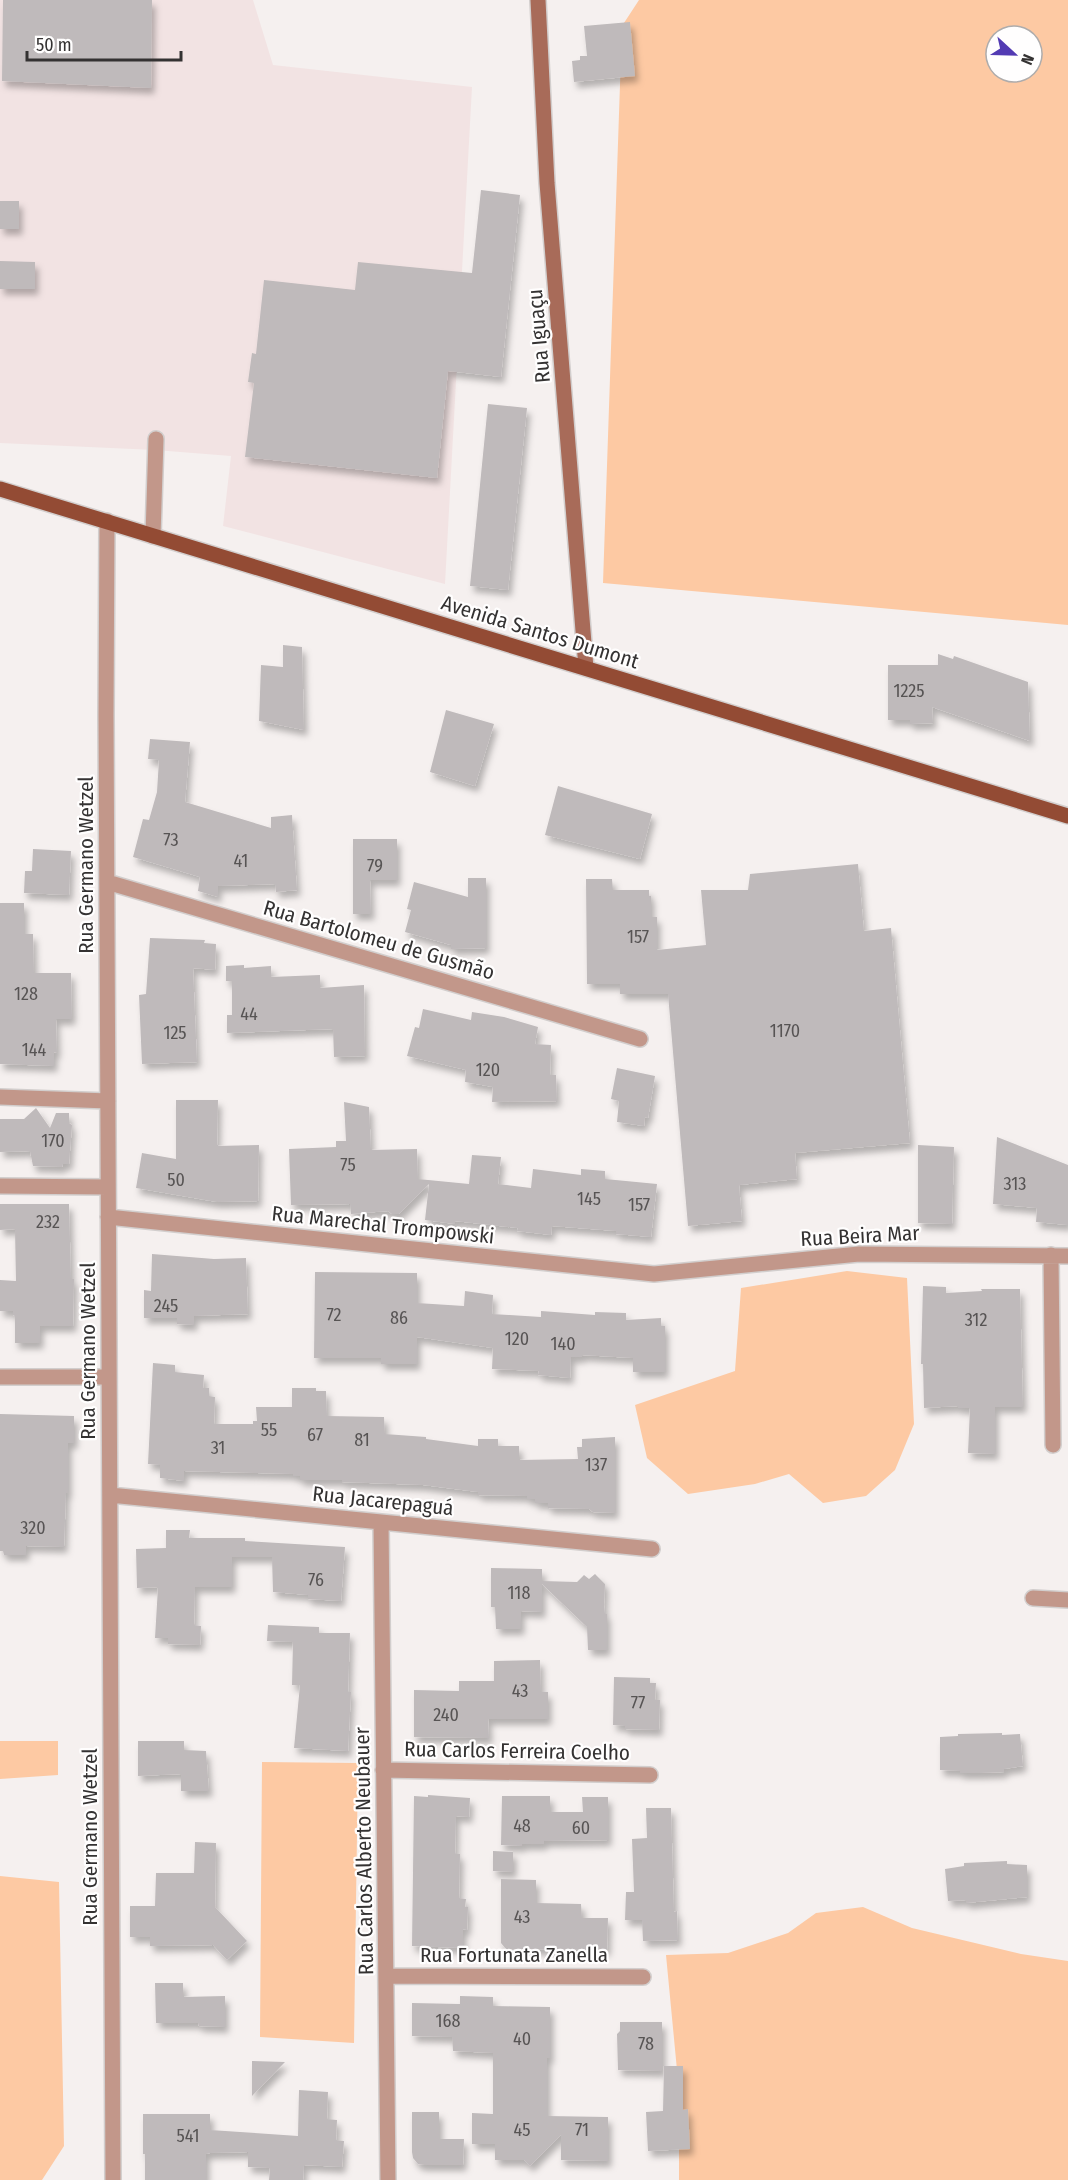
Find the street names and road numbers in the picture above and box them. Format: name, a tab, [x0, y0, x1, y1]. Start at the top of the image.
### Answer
street label: Rua Iguaçu	[522, 288, 556, 384]
street label: Avenida Santos Dumont	[438, 590, 642, 674]
street label: Rua Germano Wetzel	[73, 776, 99, 954]
street label: Rua Bartolomeu de Gusmão	[260, 895, 498, 985]
street label: Rua Marechal Trompowski	[270, 1200, 496, 1250]
street label: Rua Beira Mar	[800, 1220, 921, 1252]
street label: Rua Germano Wetzel	[75, 1262, 101, 1440]
street label: Rua Jacarepaguá	[311, 1481, 455, 1521]
street label: Rua Carlos Alberto Neubauer	[349, 1726, 379, 1975]
street label: Rua Carlos Ferreira Coelho	[404, 1736, 630, 1766]
street label: Rua Germano Wetzel	[77, 1748, 103, 1926]
street label: Rua Fortunata Zanella	[420, 1942, 608, 1968]

